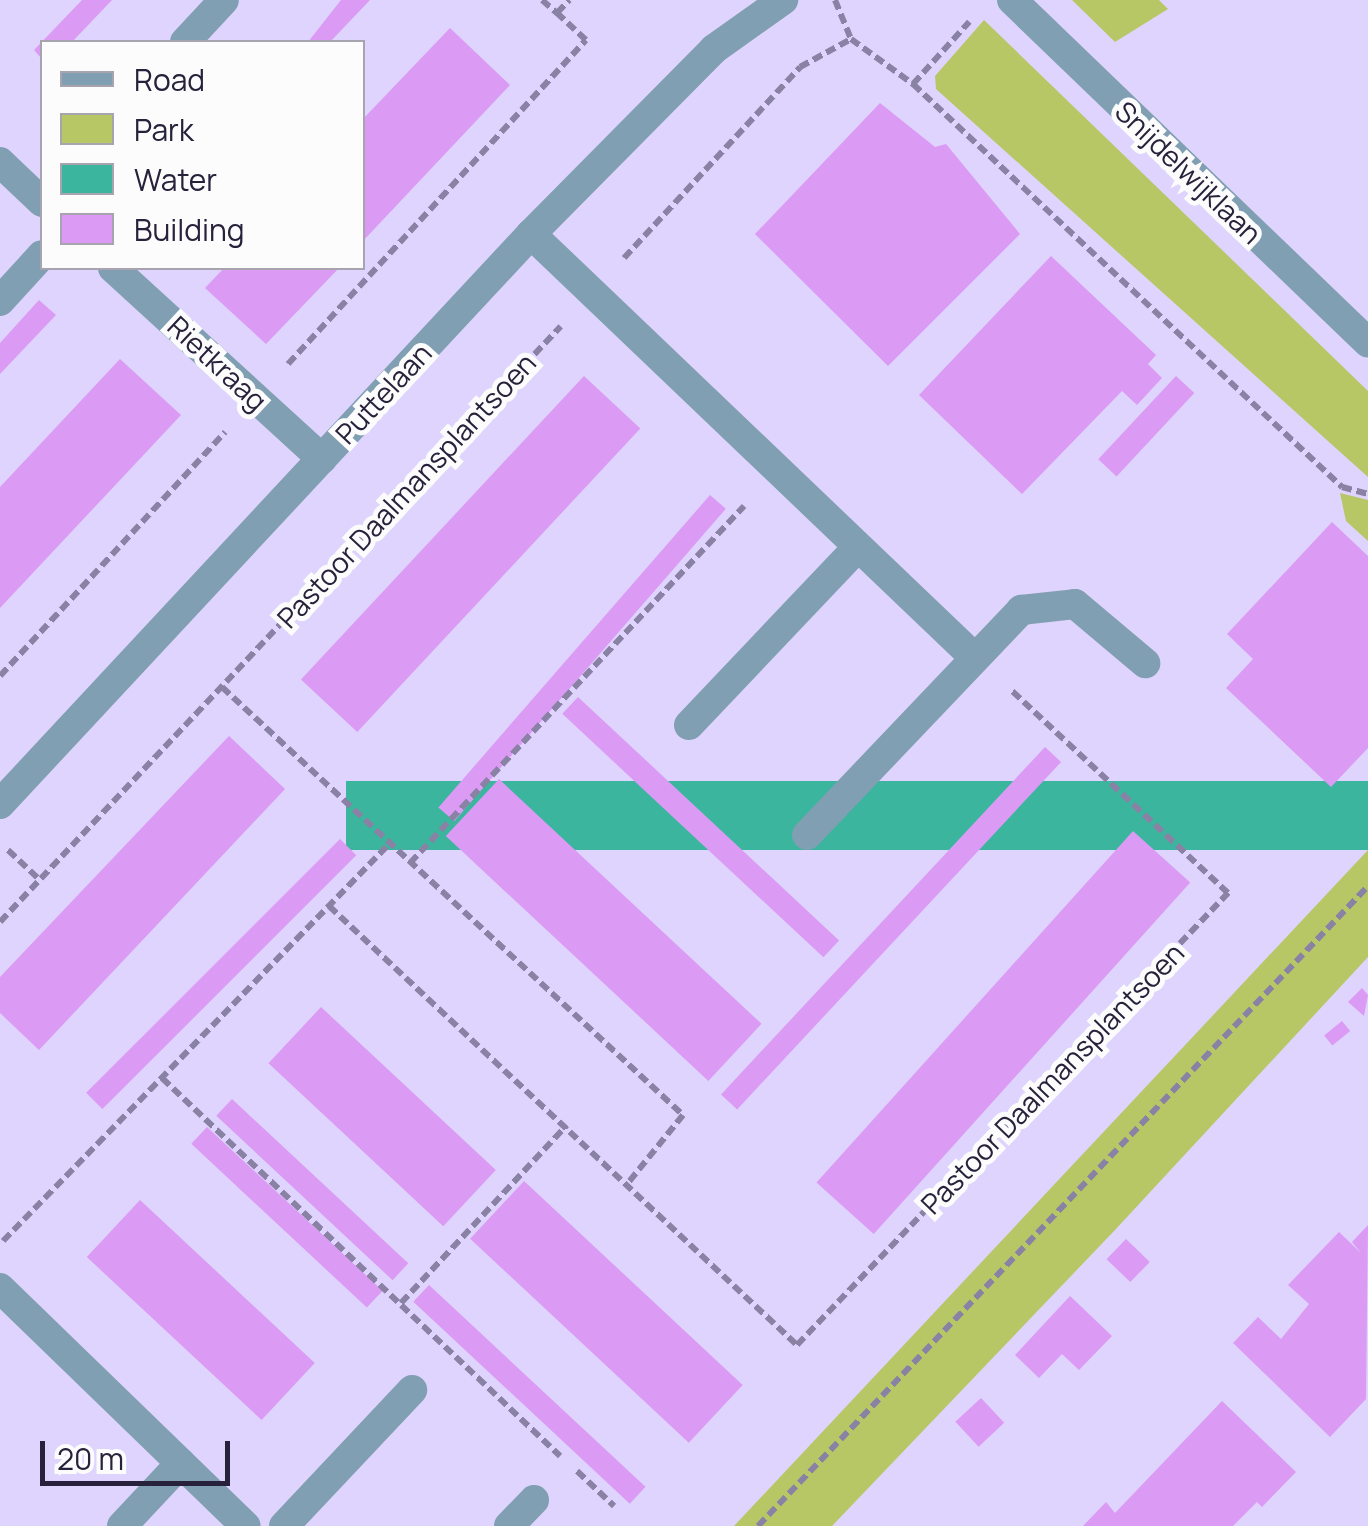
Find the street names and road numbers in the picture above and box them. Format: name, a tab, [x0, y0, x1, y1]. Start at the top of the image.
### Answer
street label: Snijdelwijklaan	[1109, 94, 1269, 250]
street label: Rietkraag	[162, 309, 274, 417]
street label: Puttelaan	[328, 336, 438, 450]
street label: Pastoor Daalmansplantsoen	[270, 346, 542, 634]
street label: Pastoor Daalmansplantsoen	[914, 936, 1190, 1220]

